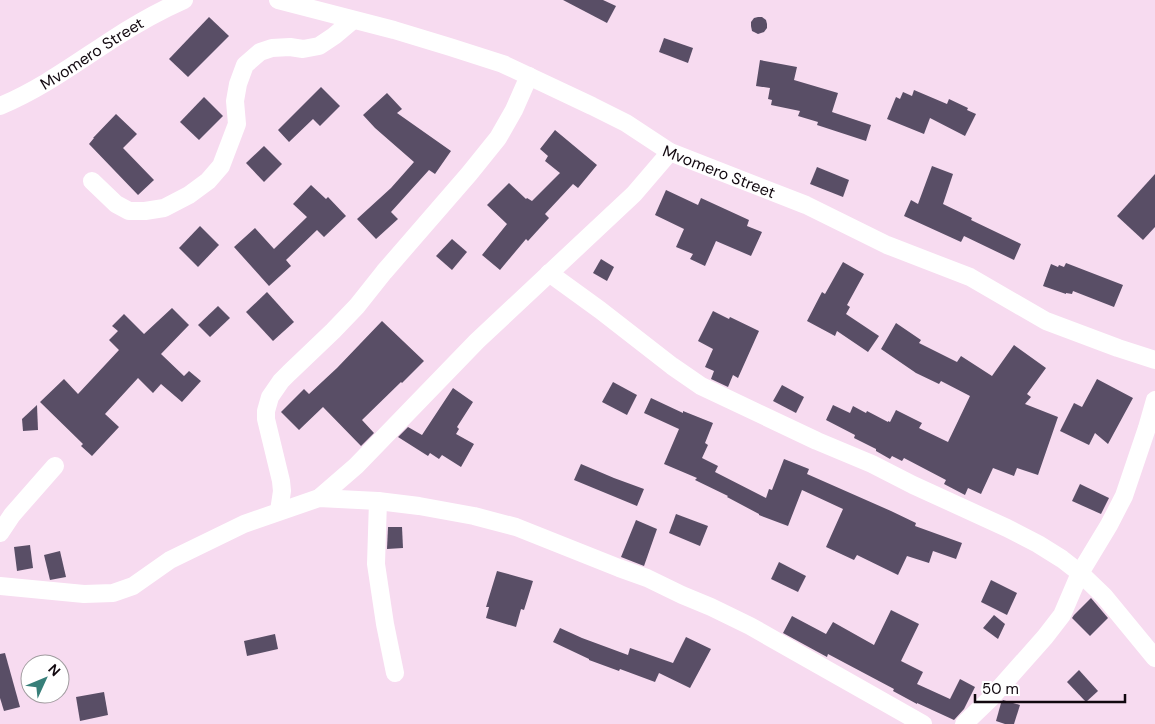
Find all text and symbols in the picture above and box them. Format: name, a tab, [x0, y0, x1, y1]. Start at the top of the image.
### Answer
street label: Mvomero Street	[36, 12, 147, 94]
street label: Mvomero Street	[660, 140, 779, 203]
north arrow	[20, 654, 70, 704]
text: N	[44, 660, 64, 680]
scale bar	[975, 672, 1125, 704]
text: 50 m	[982, 679, 1019, 699]

